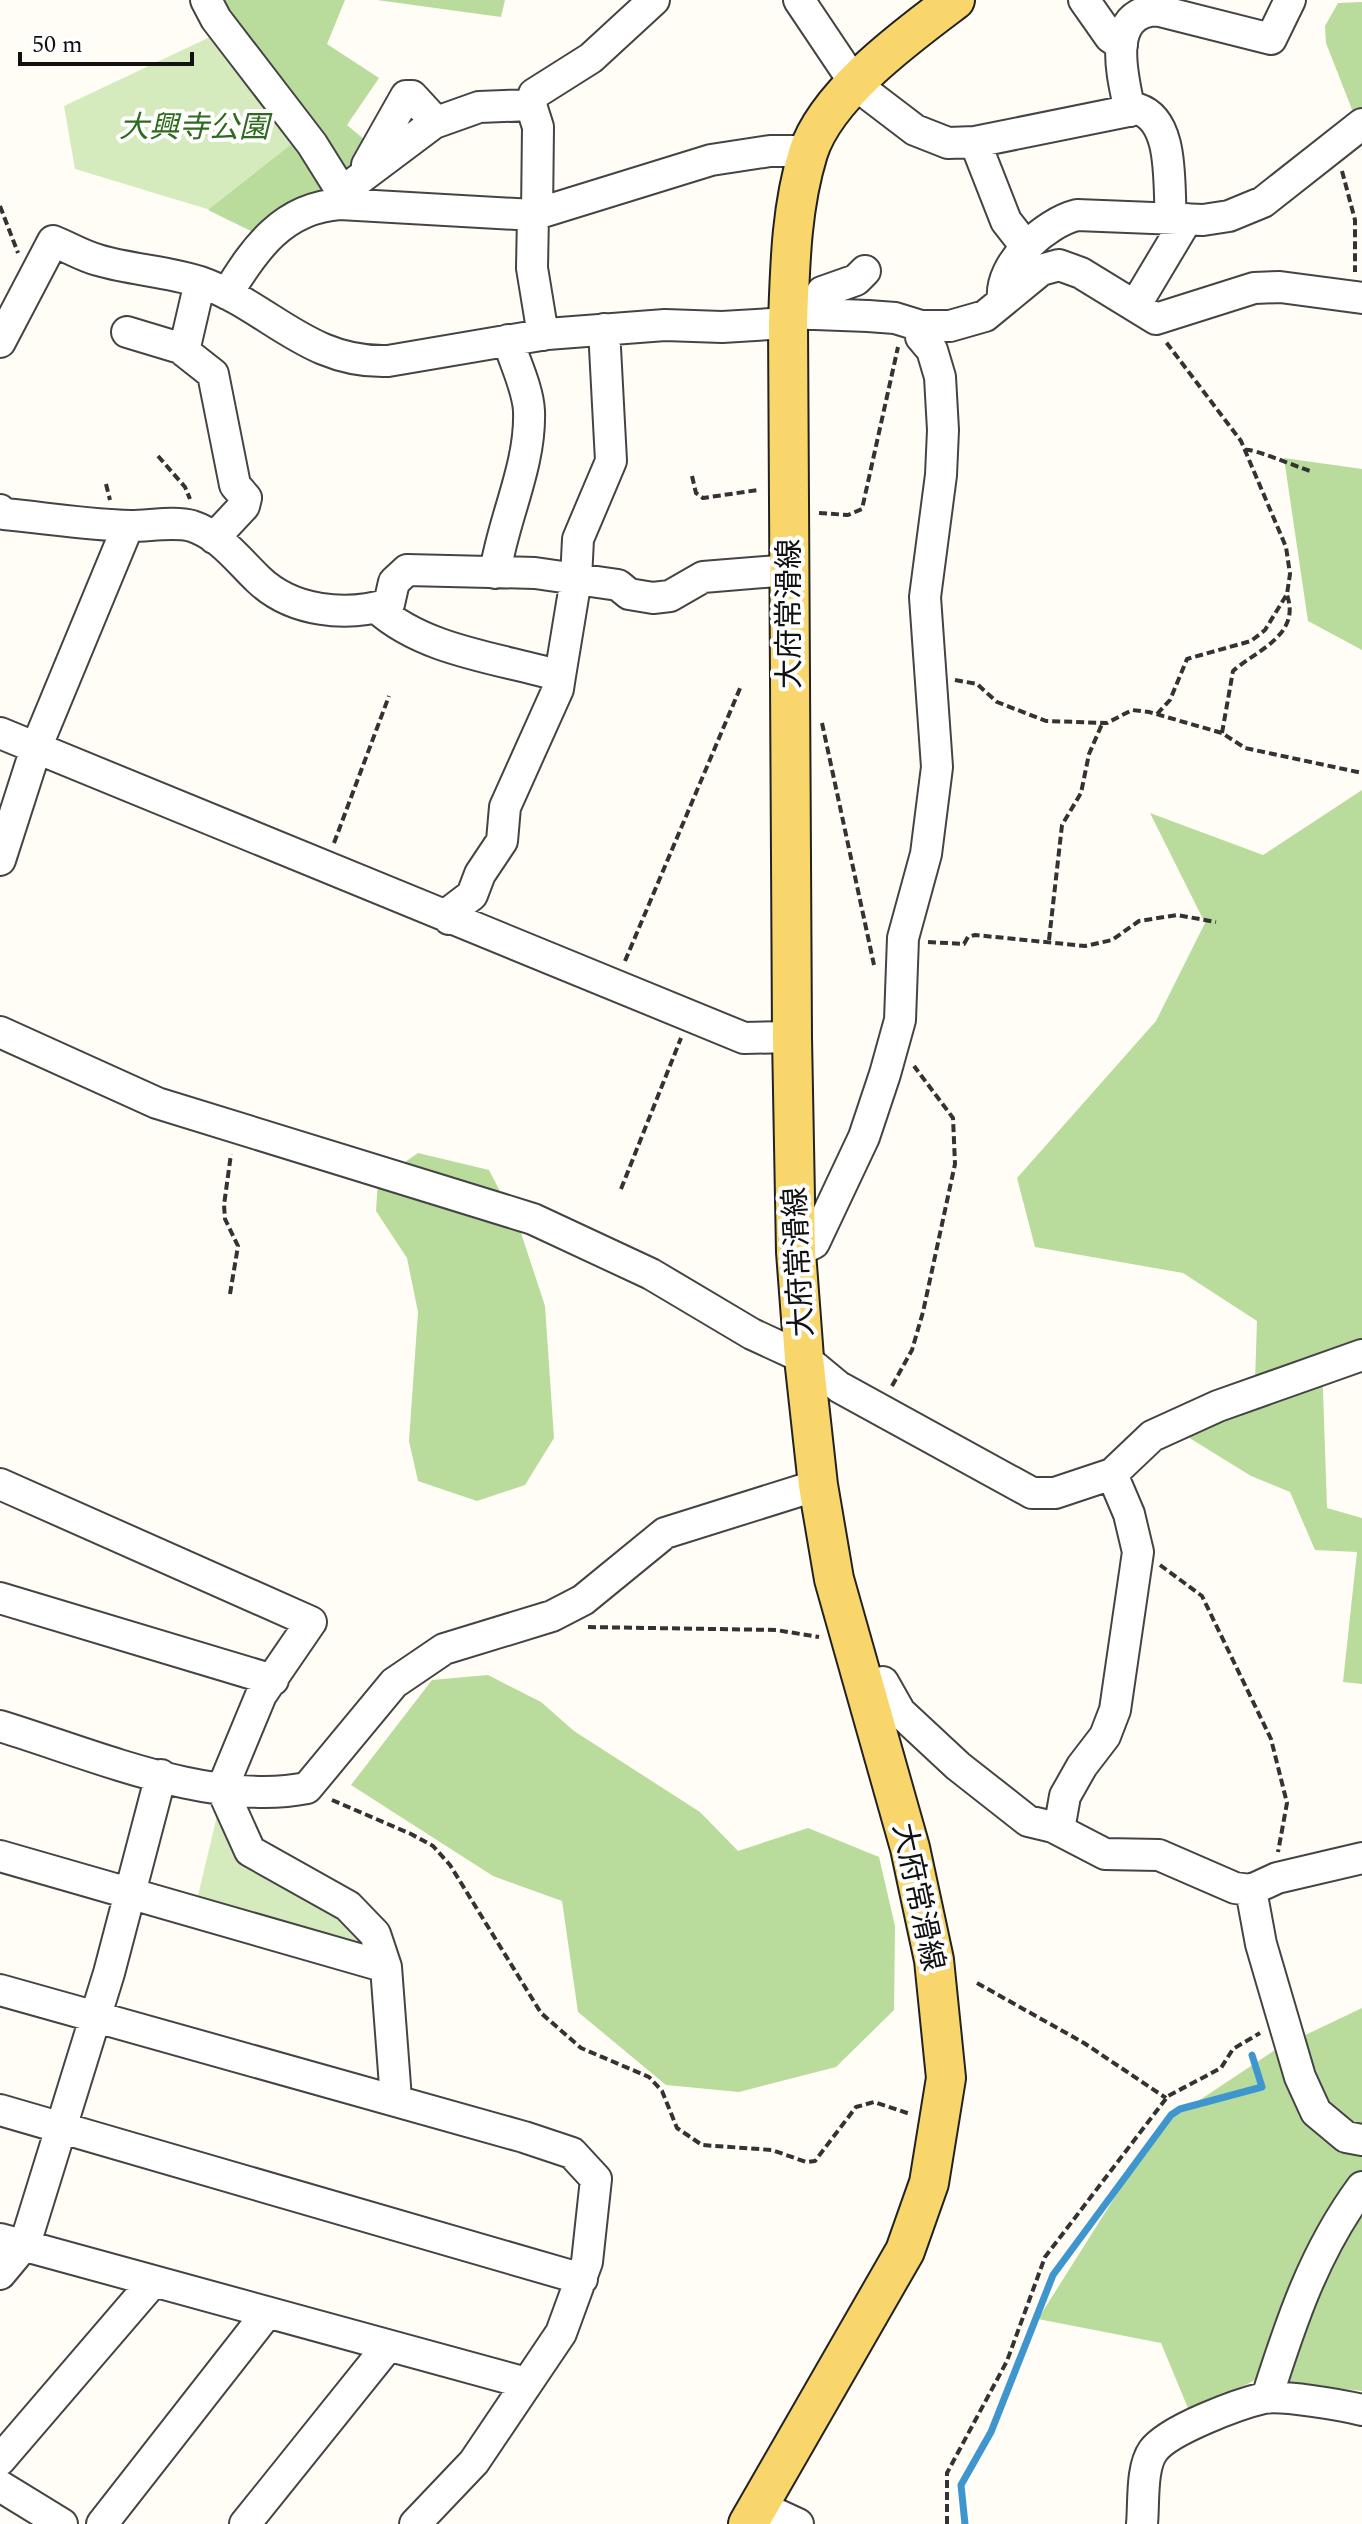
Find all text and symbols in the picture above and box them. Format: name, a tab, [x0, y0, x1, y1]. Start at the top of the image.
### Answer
scale bar	[20, 16, 192, 66]
text: 50 m	[32, 27, 83, 63]
park label: 大興寺公園	[119, 105, 273, 151]
street label: 大府常滑線	[767, 539, 813, 689]
street label: 大府常滑線	[772, 1186, 826, 1338]
street label: 大府常滑線	[880, 1819, 956, 1975]

